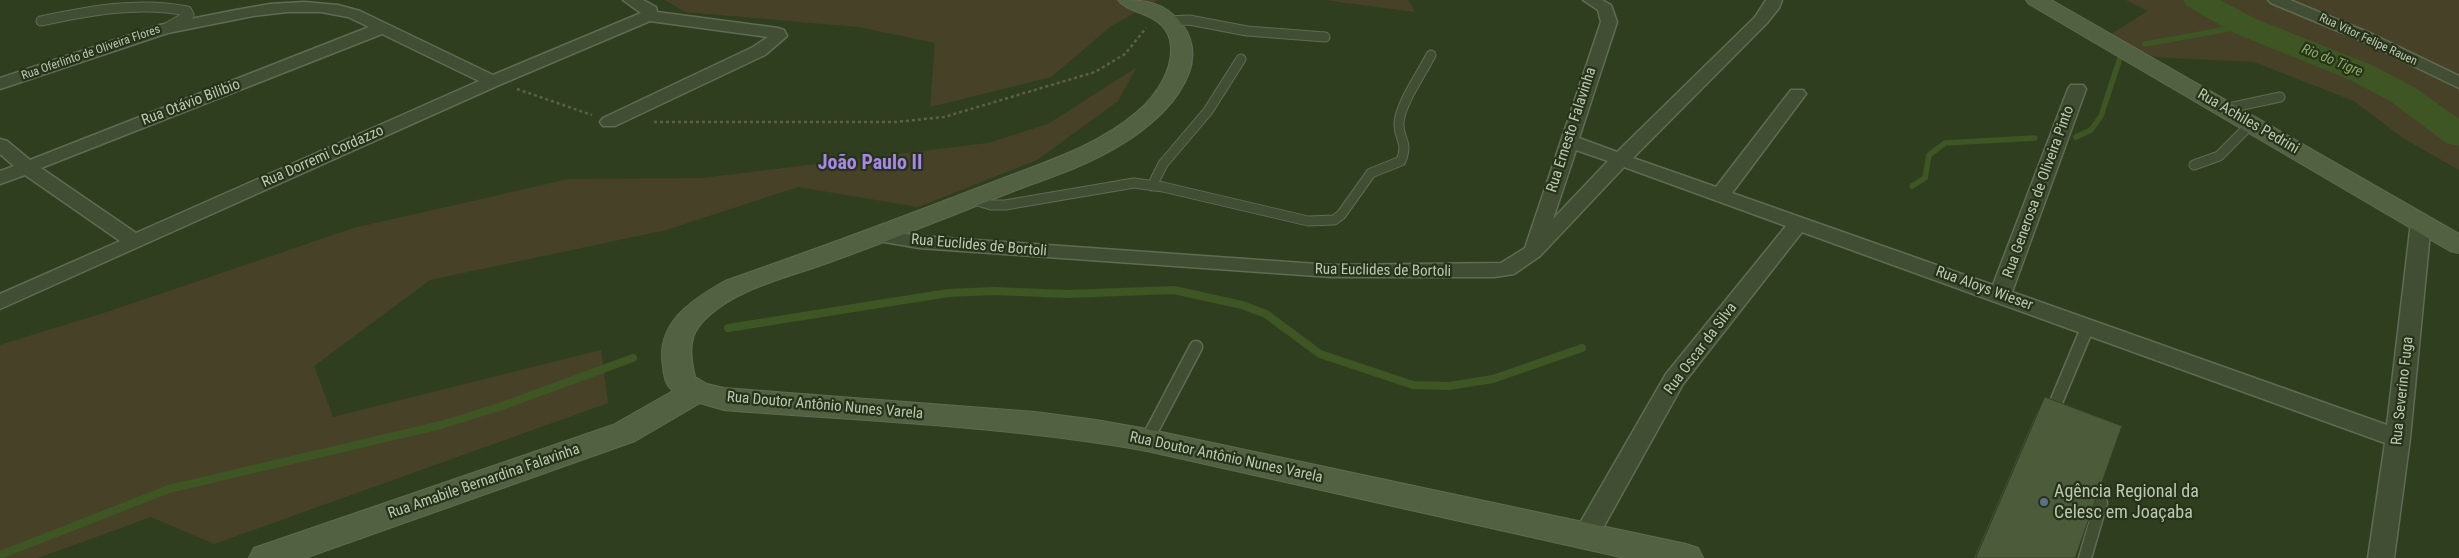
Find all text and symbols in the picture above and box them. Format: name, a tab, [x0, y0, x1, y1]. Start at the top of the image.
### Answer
street label: Rua Vitor Felipe Rauen	[2317, 11, 2419, 69]
street label: Rua Oferlinto de Oliveira Flores	[20, 22, 162, 84]
water label: Rio do Tigre	[2299, 41, 2365, 81]
street label: Rua Ernesto Falavinha	[1543, 65, 1601, 195]
street label: Rua Otávio Bilibio	[139, 76, 243, 130]
street label: Rua Achiles Pedrini	[2194, 86, 2302, 158]
street label: Rua Generosa de Oliveira Pinto	[1999, 103, 2079, 281]
street label: Rua Dorremi Cordazzo	[259, 122, 387, 192]
district label: João Paulo II	[818, 152, 922, 176]
street label: Rua Euclides de Bortoli	[910, 231, 1048, 261]
street label: Rua Euclides de Bortoli	[1315, 261, 1451, 281]
street label: Rua Aloys Wieser	[1933, 263, 2035, 315]
street label: Rua Oscar da Silva	[1661, 300, 1741, 398]
street label: Rua Severino Fuga	[2388, 336, 2418, 446]
street label: Rua Doutor Antônio Nunes Varela	[726, 388, 924, 424]
street label: Rua Doutor Antônio Nunes Varela	[1128, 429, 1324, 487]
street label: Rua Amabile Bernardina Falavinha	[386, 441, 582, 523]
place label: Agência Regional da Celesc em Joaçaba	[2054, 481, 2199, 524]
marker: Agência Regional da Celesc em Joaçaba	[2038, 496, 2050, 508]

